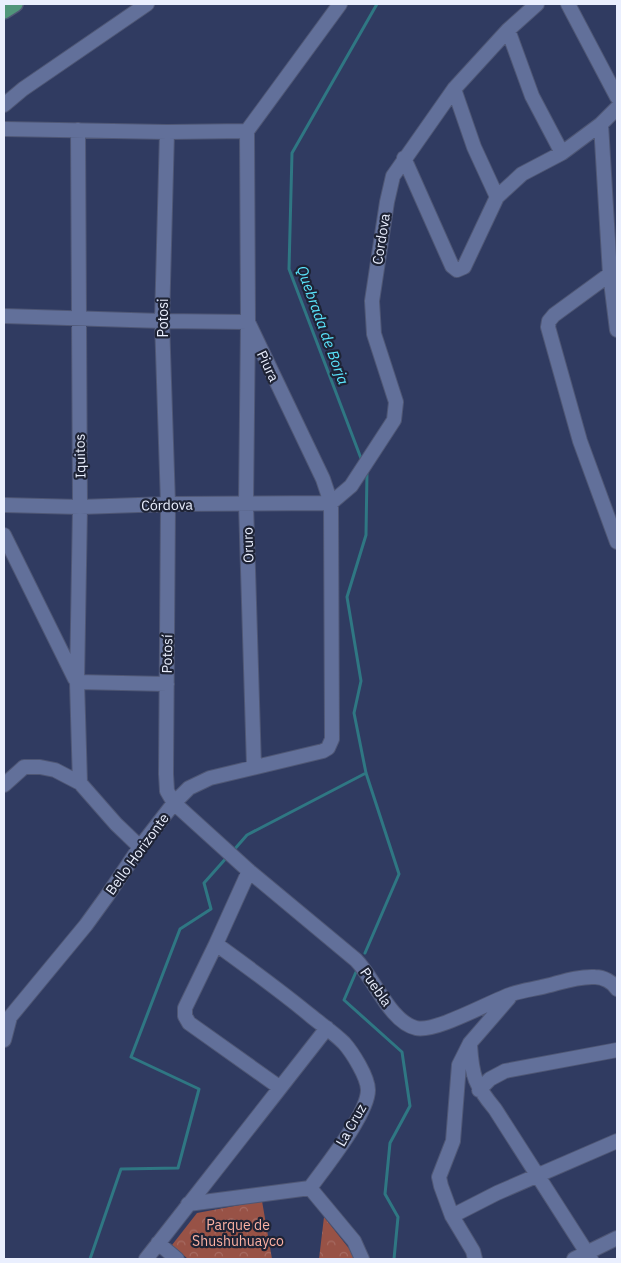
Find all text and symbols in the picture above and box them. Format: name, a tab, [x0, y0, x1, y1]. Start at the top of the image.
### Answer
street label: Cordova	[368, 212, 394, 266]
water label: Quebrada de Borja	[293, 263, 353, 387]
street label: Potosi	[154, 298, 172, 338]
street label: Piura	[253, 347, 283, 385]
street label: Iquitos	[71, 433, 89, 478]
street label: Córdova	[141, 496, 194, 514]
street label: Oruro	[238, 527, 258, 563]
street label: Potosí	[158, 634, 176, 674]
street label: Bello Horizonte	[101, 809, 173, 898]
street label: Puebla	[356, 964, 396, 1010]
street label: La Cruz	[332, 1100, 371, 1149]
park label: Parque de Shushuhuayco	[192, 1216, 284, 1250]

